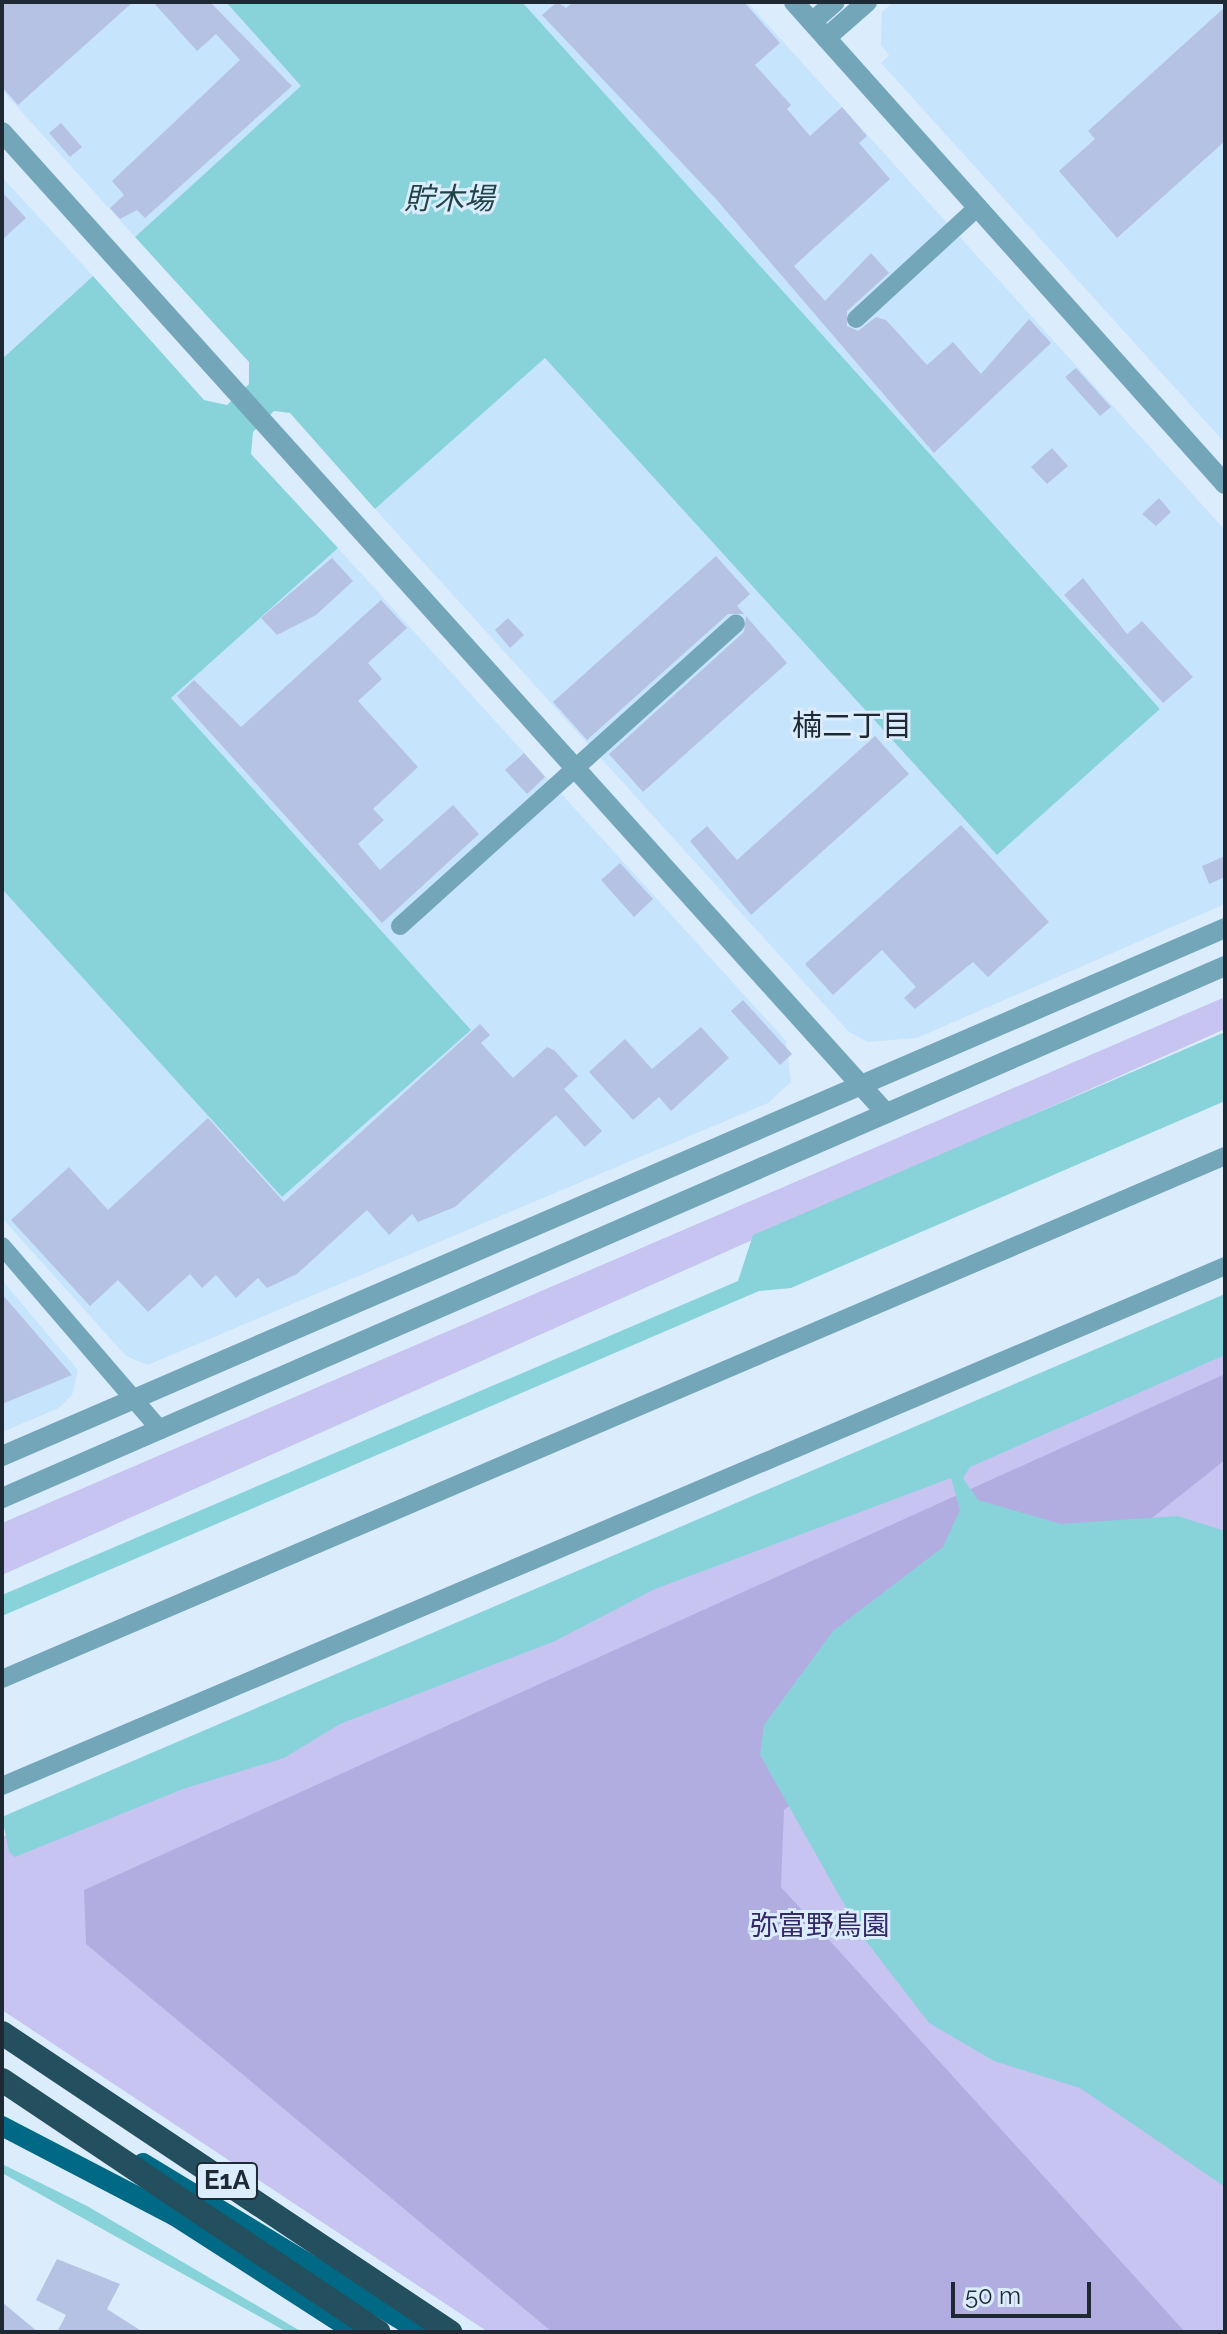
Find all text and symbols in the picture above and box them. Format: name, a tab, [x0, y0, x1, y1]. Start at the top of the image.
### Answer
water label: 貯木場	[404, 181, 494, 217]
district label: 楠二丁目	[792, 708, 912, 744]
park label: 弥富野鳥園	[750, 1909, 890, 1943]
road number: E1A	[195, 2159, 259, 2203]
scale bar	[955, 2266, 1095, 2316]
text: 50 m	[965, 2281, 1021, 2310]

